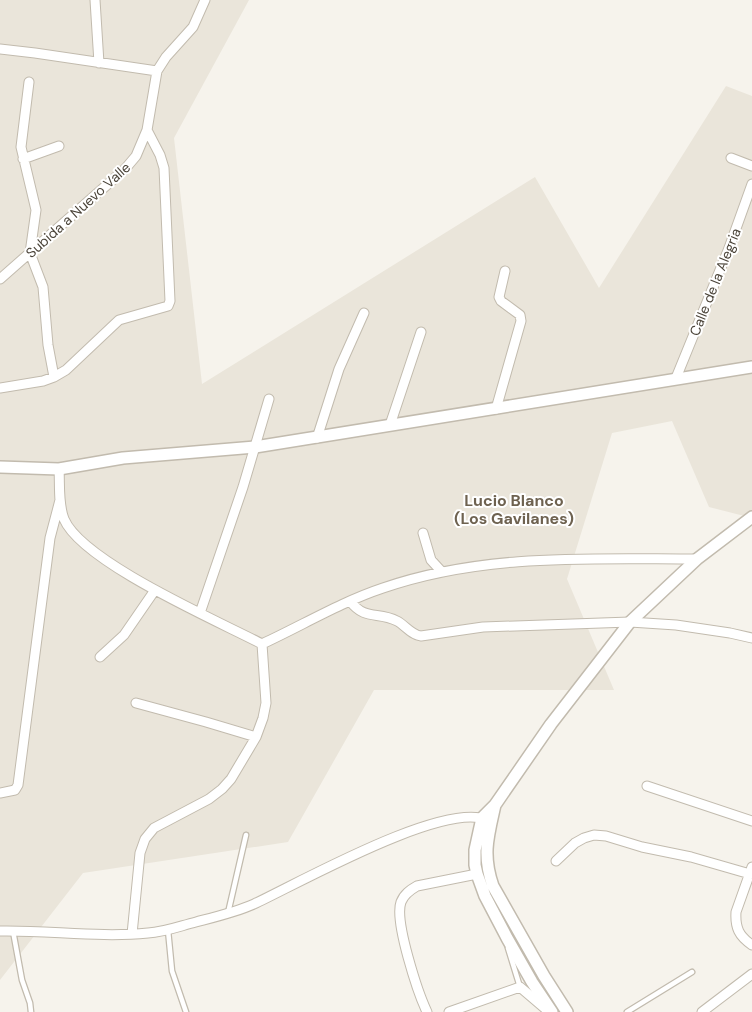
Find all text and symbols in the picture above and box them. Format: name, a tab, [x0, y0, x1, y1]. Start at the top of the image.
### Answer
street label: Subida a Nuevo Valle	[22, 158, 134, 262]
street label: Calle de la Alegria	[685, 225, 745, 339]
district label: Lucio Blanco (Los Gavilanes)	[454, 490, 574, 529]

